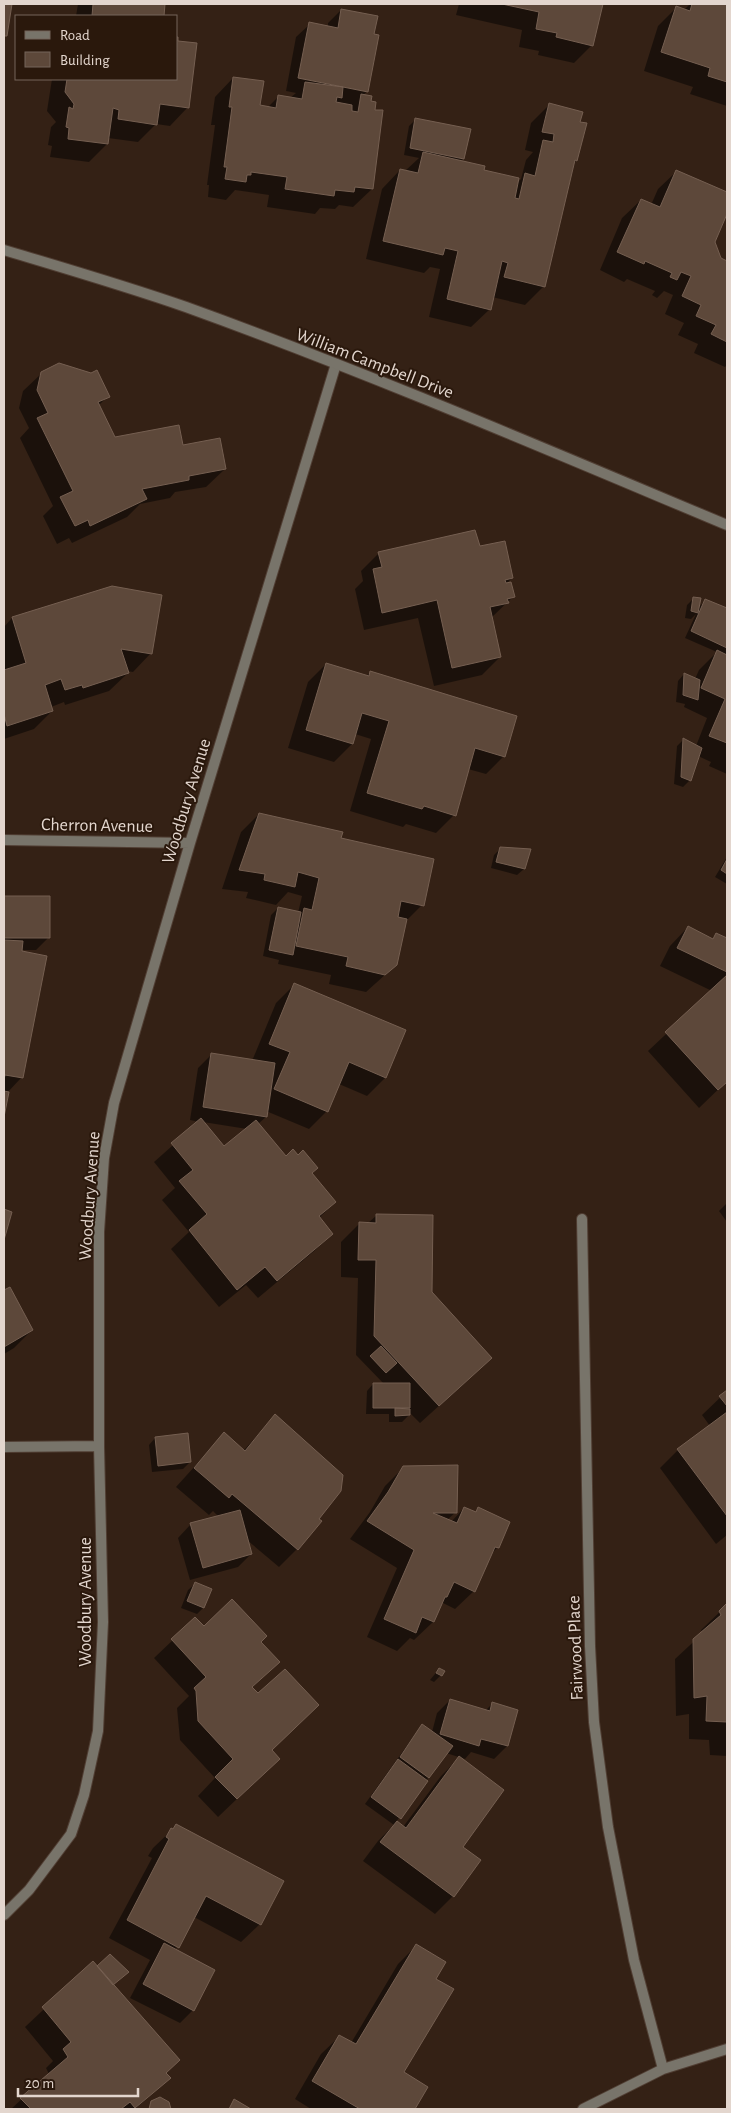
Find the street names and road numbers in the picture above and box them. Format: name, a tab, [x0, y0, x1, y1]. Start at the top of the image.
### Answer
street label: William Campbell Drive	[293, 326, 456, 402]
street label: Woodbury Avenue	[159, 737, 215, 866]
street label: Cherron Avenue	[41, 816, 153, 836]
street label: Woodbury Avenue	[76, 1131, 103, 1261]
street label: Woodbury Avenue	[77, 1537, 95, 1667]
street label: Fairwood Place	[565, 1595, 587, 1701]

